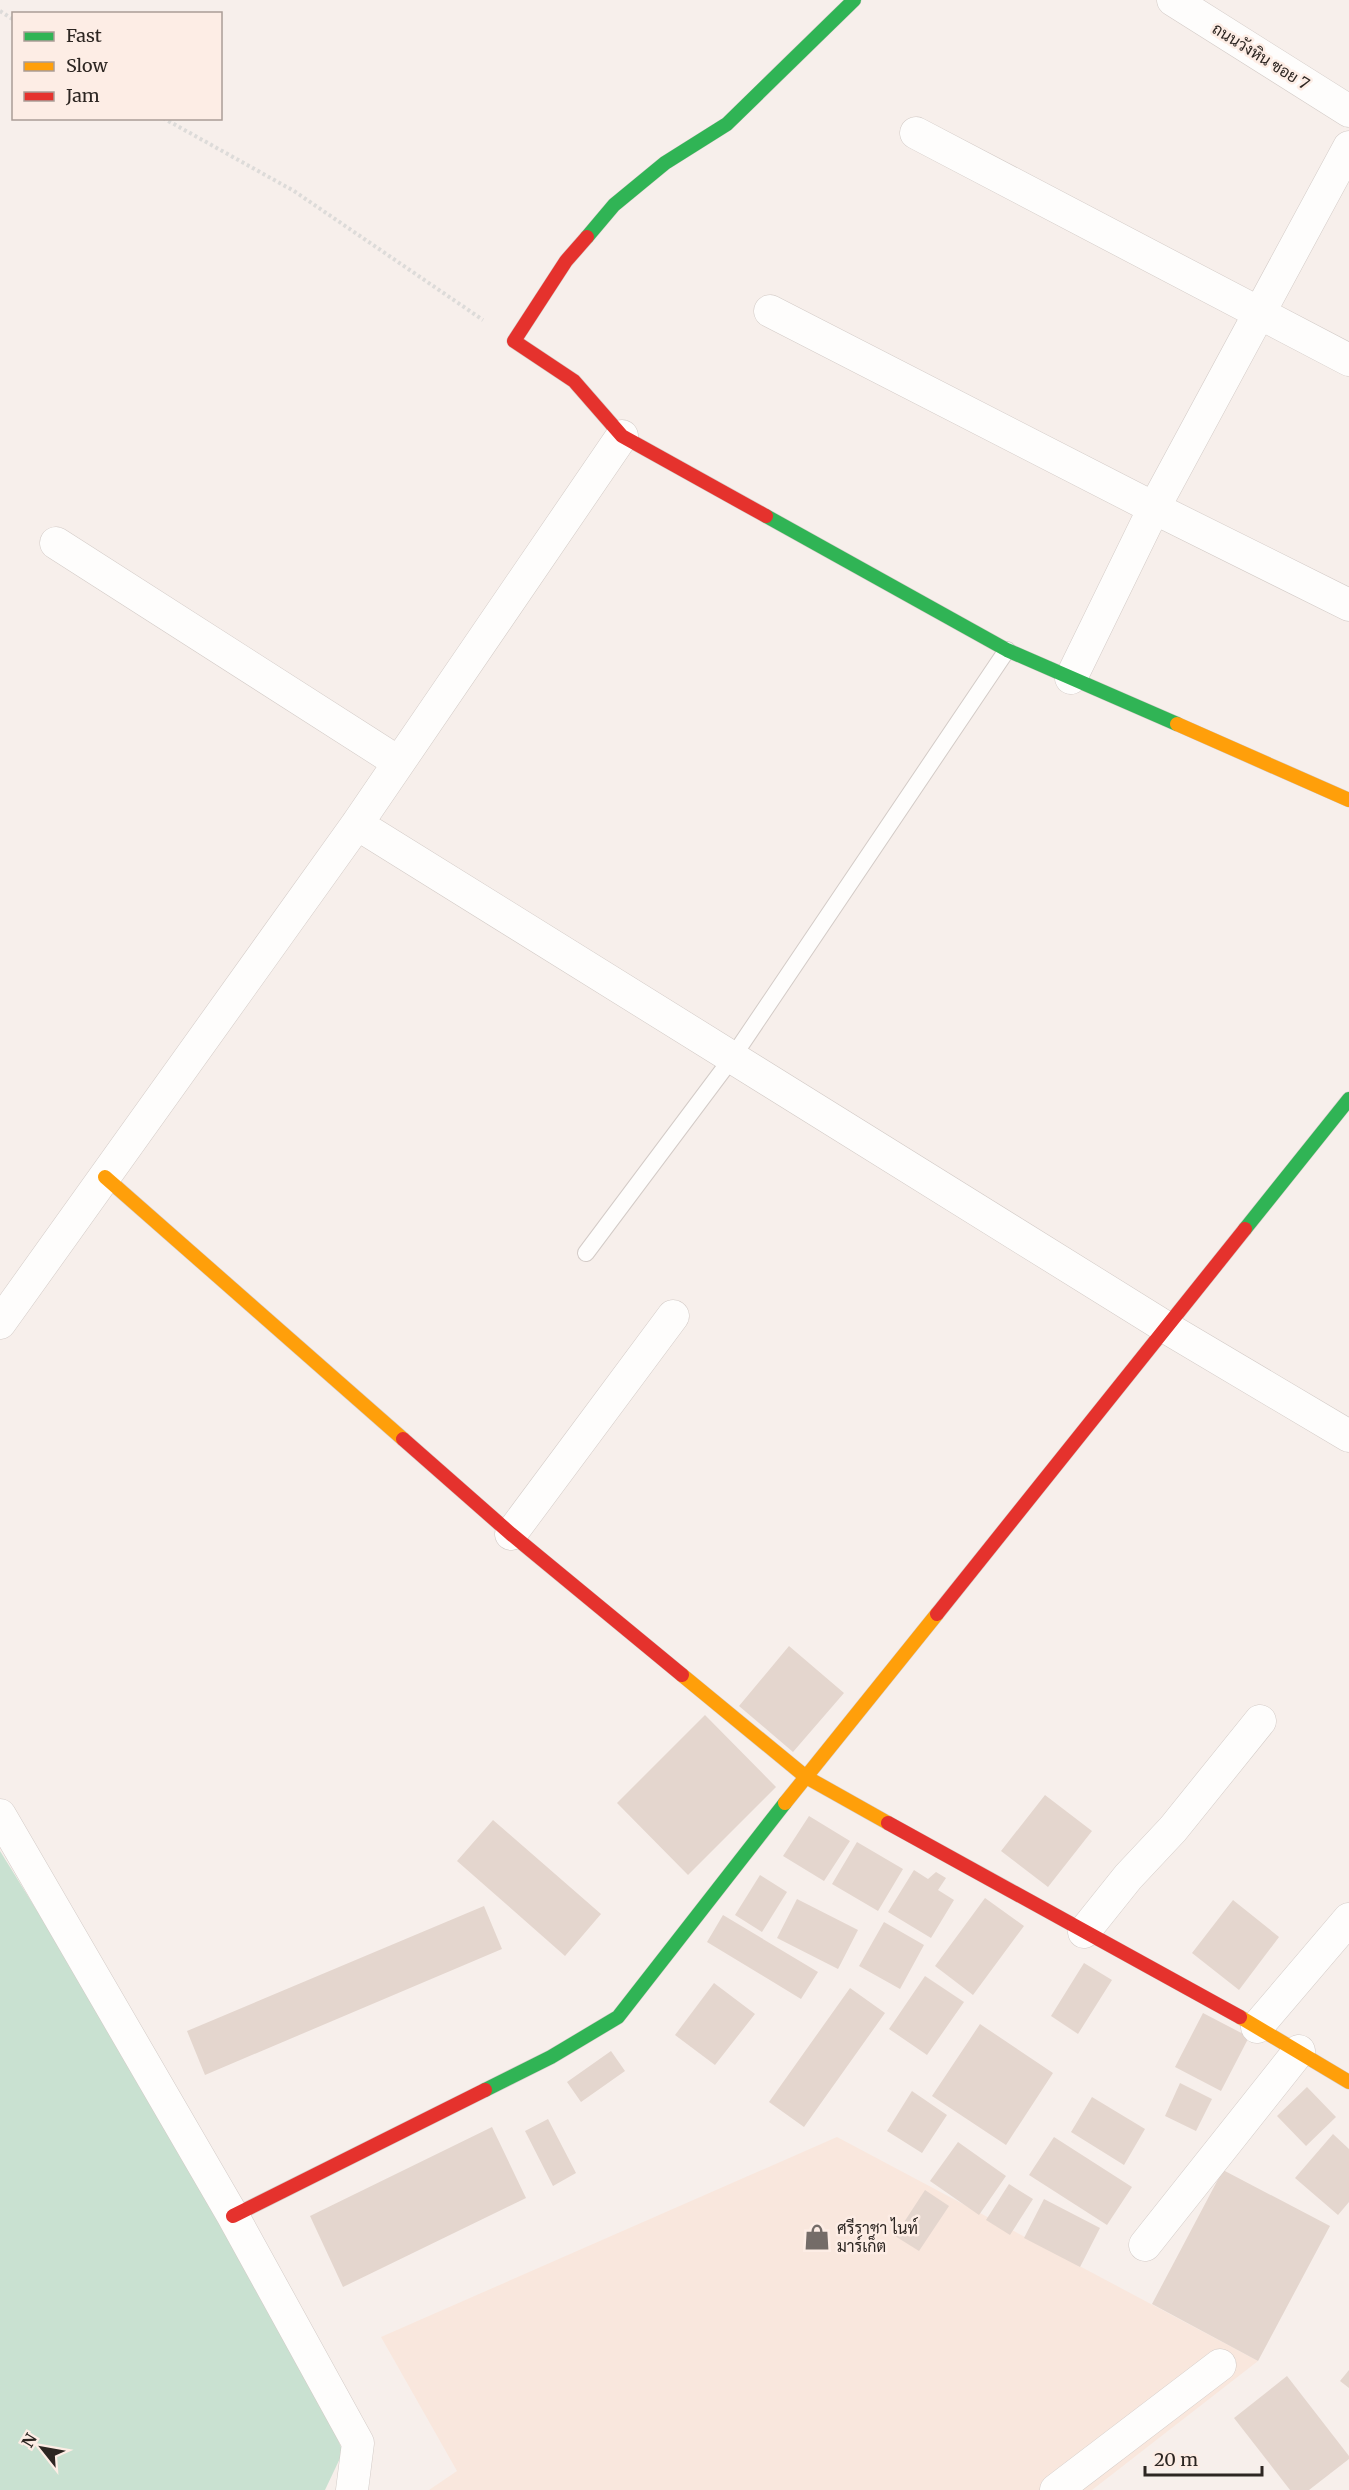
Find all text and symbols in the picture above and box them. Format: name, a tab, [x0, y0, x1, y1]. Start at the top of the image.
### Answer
legend	[12, 12, 222, 120]
street label: ถนนวังหิน ซอย 7	[1209, 18, 1313, 94]
text: Fast	[66, 24, 102, 47]
text: Slow	[66, 54, 109, 77]
text: Jam	[65, 84, 100, 107]
place label: ศรีราชา ไนท์ มาร์เก็ต	[837, 2216, 918, 2256]
shop icon: ศรีราชา ไนท์ มาร์เก็ต	[802, 2222, 832, 2252]
north arrow	[12, 2418, 72, 2478]
text: N	[17, 2429, 41, 2451]
scale bar	[1145, 2439, 1262, 2477]
text: 20 m	[1154, 2448, 1198, 2471]

